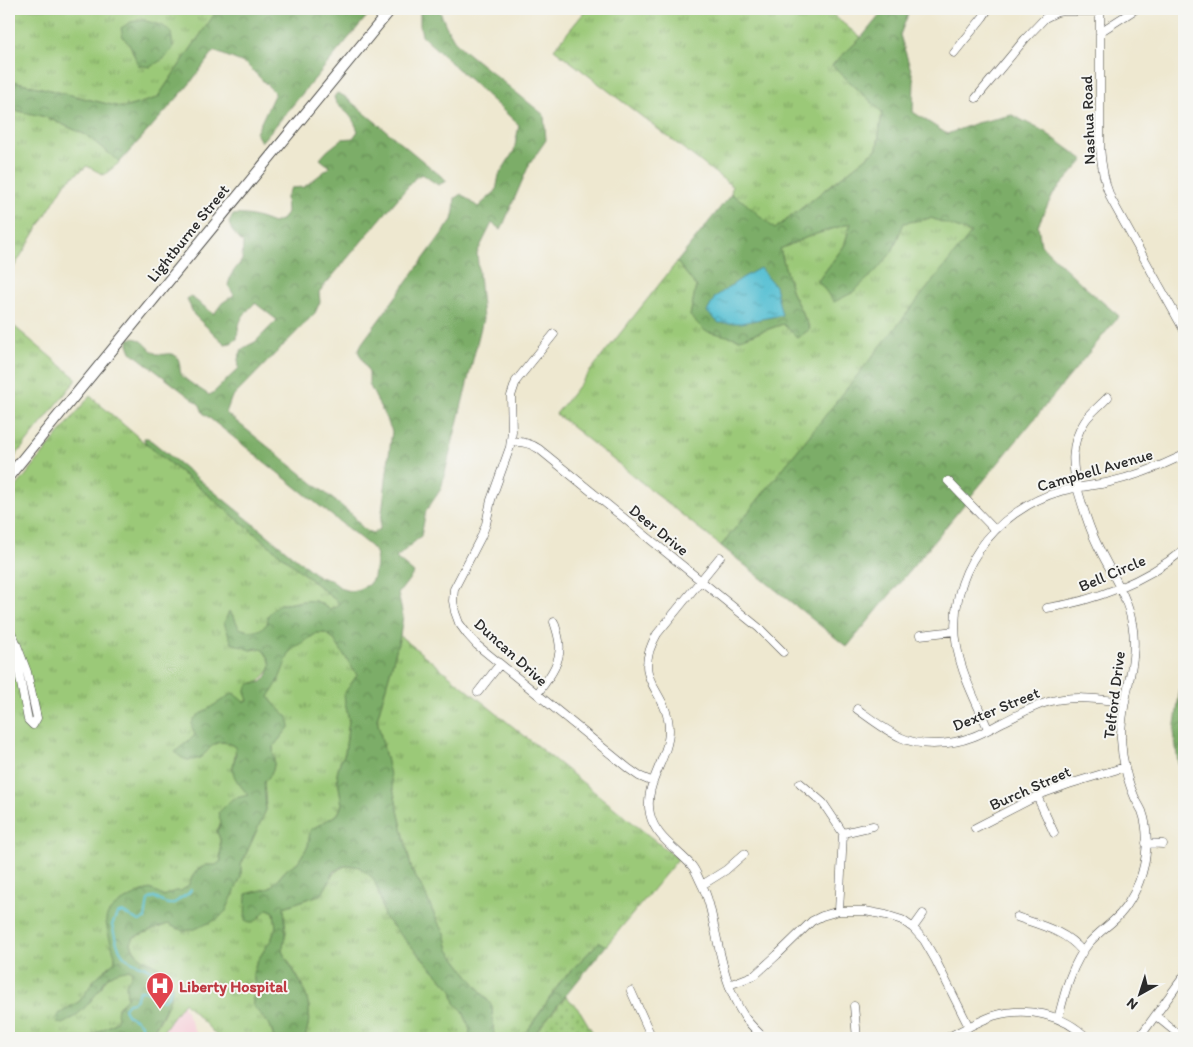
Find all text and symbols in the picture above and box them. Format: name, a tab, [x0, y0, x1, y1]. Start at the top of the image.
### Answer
street label: Nashua Road	[1077, 75, 1099, 165]
street label: Lightburne Street	[143, 180, 233, 286]
street label: Campbell Avenue	[1035, 444, 1155, 496]
street label: Deer Drive	[625, 500, 693, 560]
street label: Bell Circle	[1076, 550, 1149, 596]
street label: Duncan Drive	[470, 614, 552, 690]
street label: Telford Drive	[1099, 650, 1129, 740]
street label: Dexter Street	[950, 683, 1042, 735]
street label: Burch Street	[986, 762, 1074, 814]
north arrow	[1116, 970, 1166, 1020]
hospital icon: Liberty Hospital	[145, 971, 175, 1010]
place label: Liberty Hospital	[179, 977, 288, 997]
text: N	[1123, 994, 1141, 1013]

